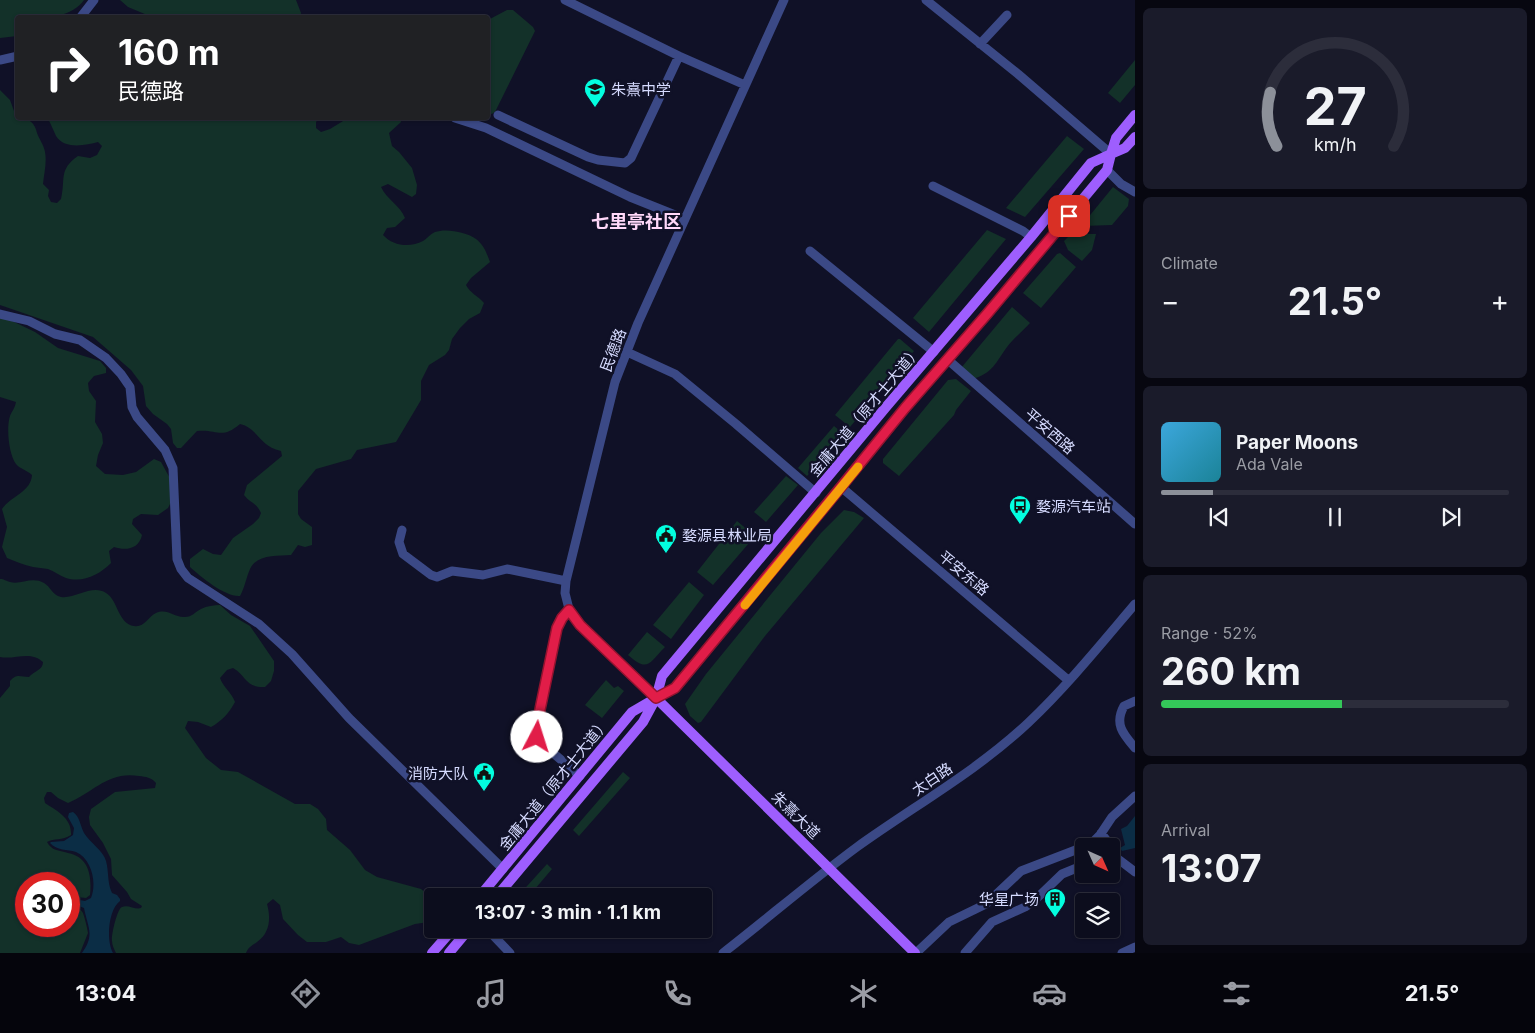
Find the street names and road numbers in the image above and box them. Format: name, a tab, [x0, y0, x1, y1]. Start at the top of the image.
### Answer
street label: 民德路	[596, 326, 630, 374]
street label: 金庸大道（原才士大道）	[805, 342, 925, 480]
street label: 平安西路	[1021, 404, 1079, 458]
street label: 平安东路	[935, 546, 993, 600]
street label: 金庸大道（原才士大道）	[495, 714, 613, 854]
street label: 太白路	[908, 759, 956, 799]
street label: 朱熹大道	[768, 787, 824, 843]

